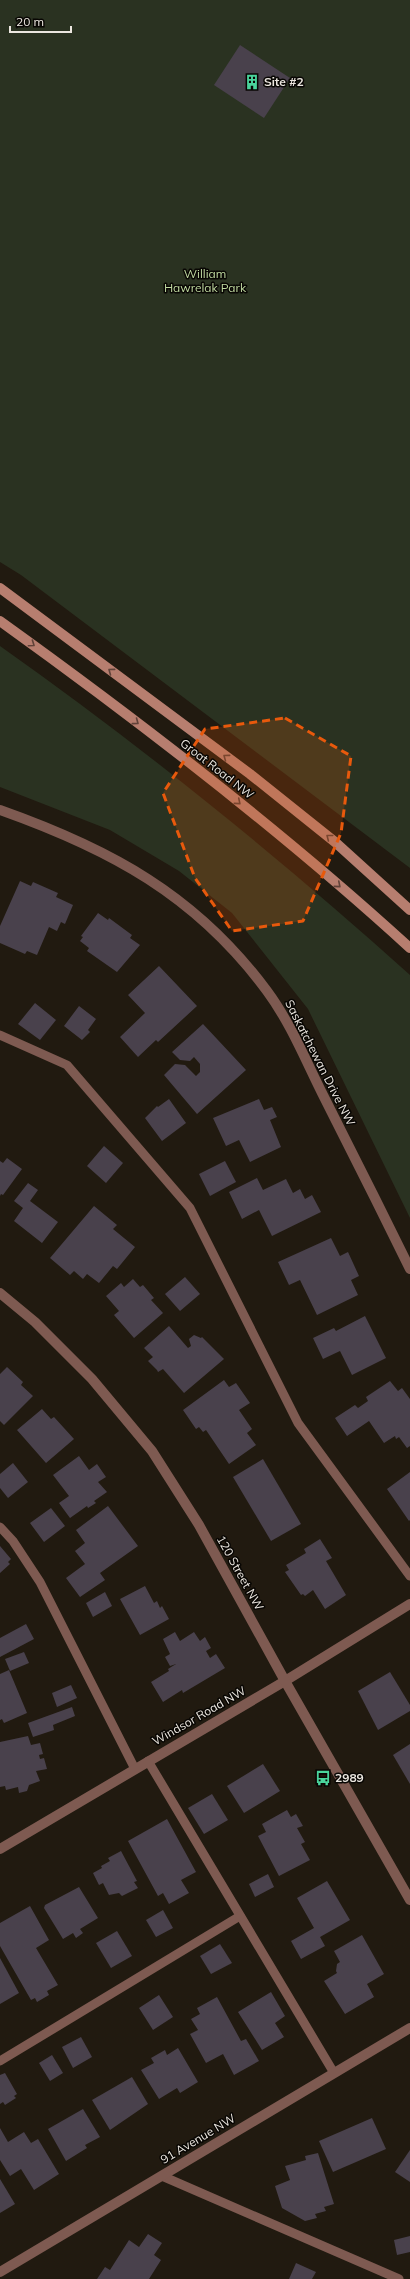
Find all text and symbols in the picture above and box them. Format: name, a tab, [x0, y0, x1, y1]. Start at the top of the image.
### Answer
scale bar	[10, 8, 71, 34]
text: 20 m	[16, 14, 44, 29]
building icon: Site #2	[243, 73, 261, 91]
place label: Site #2	[264, 74, 304, 89]
park label: William Hawrelak Park	[164, 266, 247, 295]
one-way arrow	[27, 639, 34, 646]
one-way arrow	[109, 668, 116, 675]
one-way arrow	[131, 717, 138, 724]
street label: Groat Road NW	[178, 735, 257, 802]
one-way arrow	[224, 755, 231, 762]
one-way arrow	[234, 797, 241, 804]
one-way arrow	[327, 835, 334, 842]
one-way arrow	[334, 880, 341, 887]
street label: Saskatchewan Drive NW	[282, 997, 359, 1128]
street label: 120 Street NW	[214, 1533, 267, 1613]
street label: Windsor Road NW	[149, 1683, 248, 1748]
bus stop icon: 2989	[314, 1769, 332, 1787]
place label: 2989	[335, 1770, 364, 1785]
street label: 91 Avenue NW	[158, 2110, 238, 2167]

